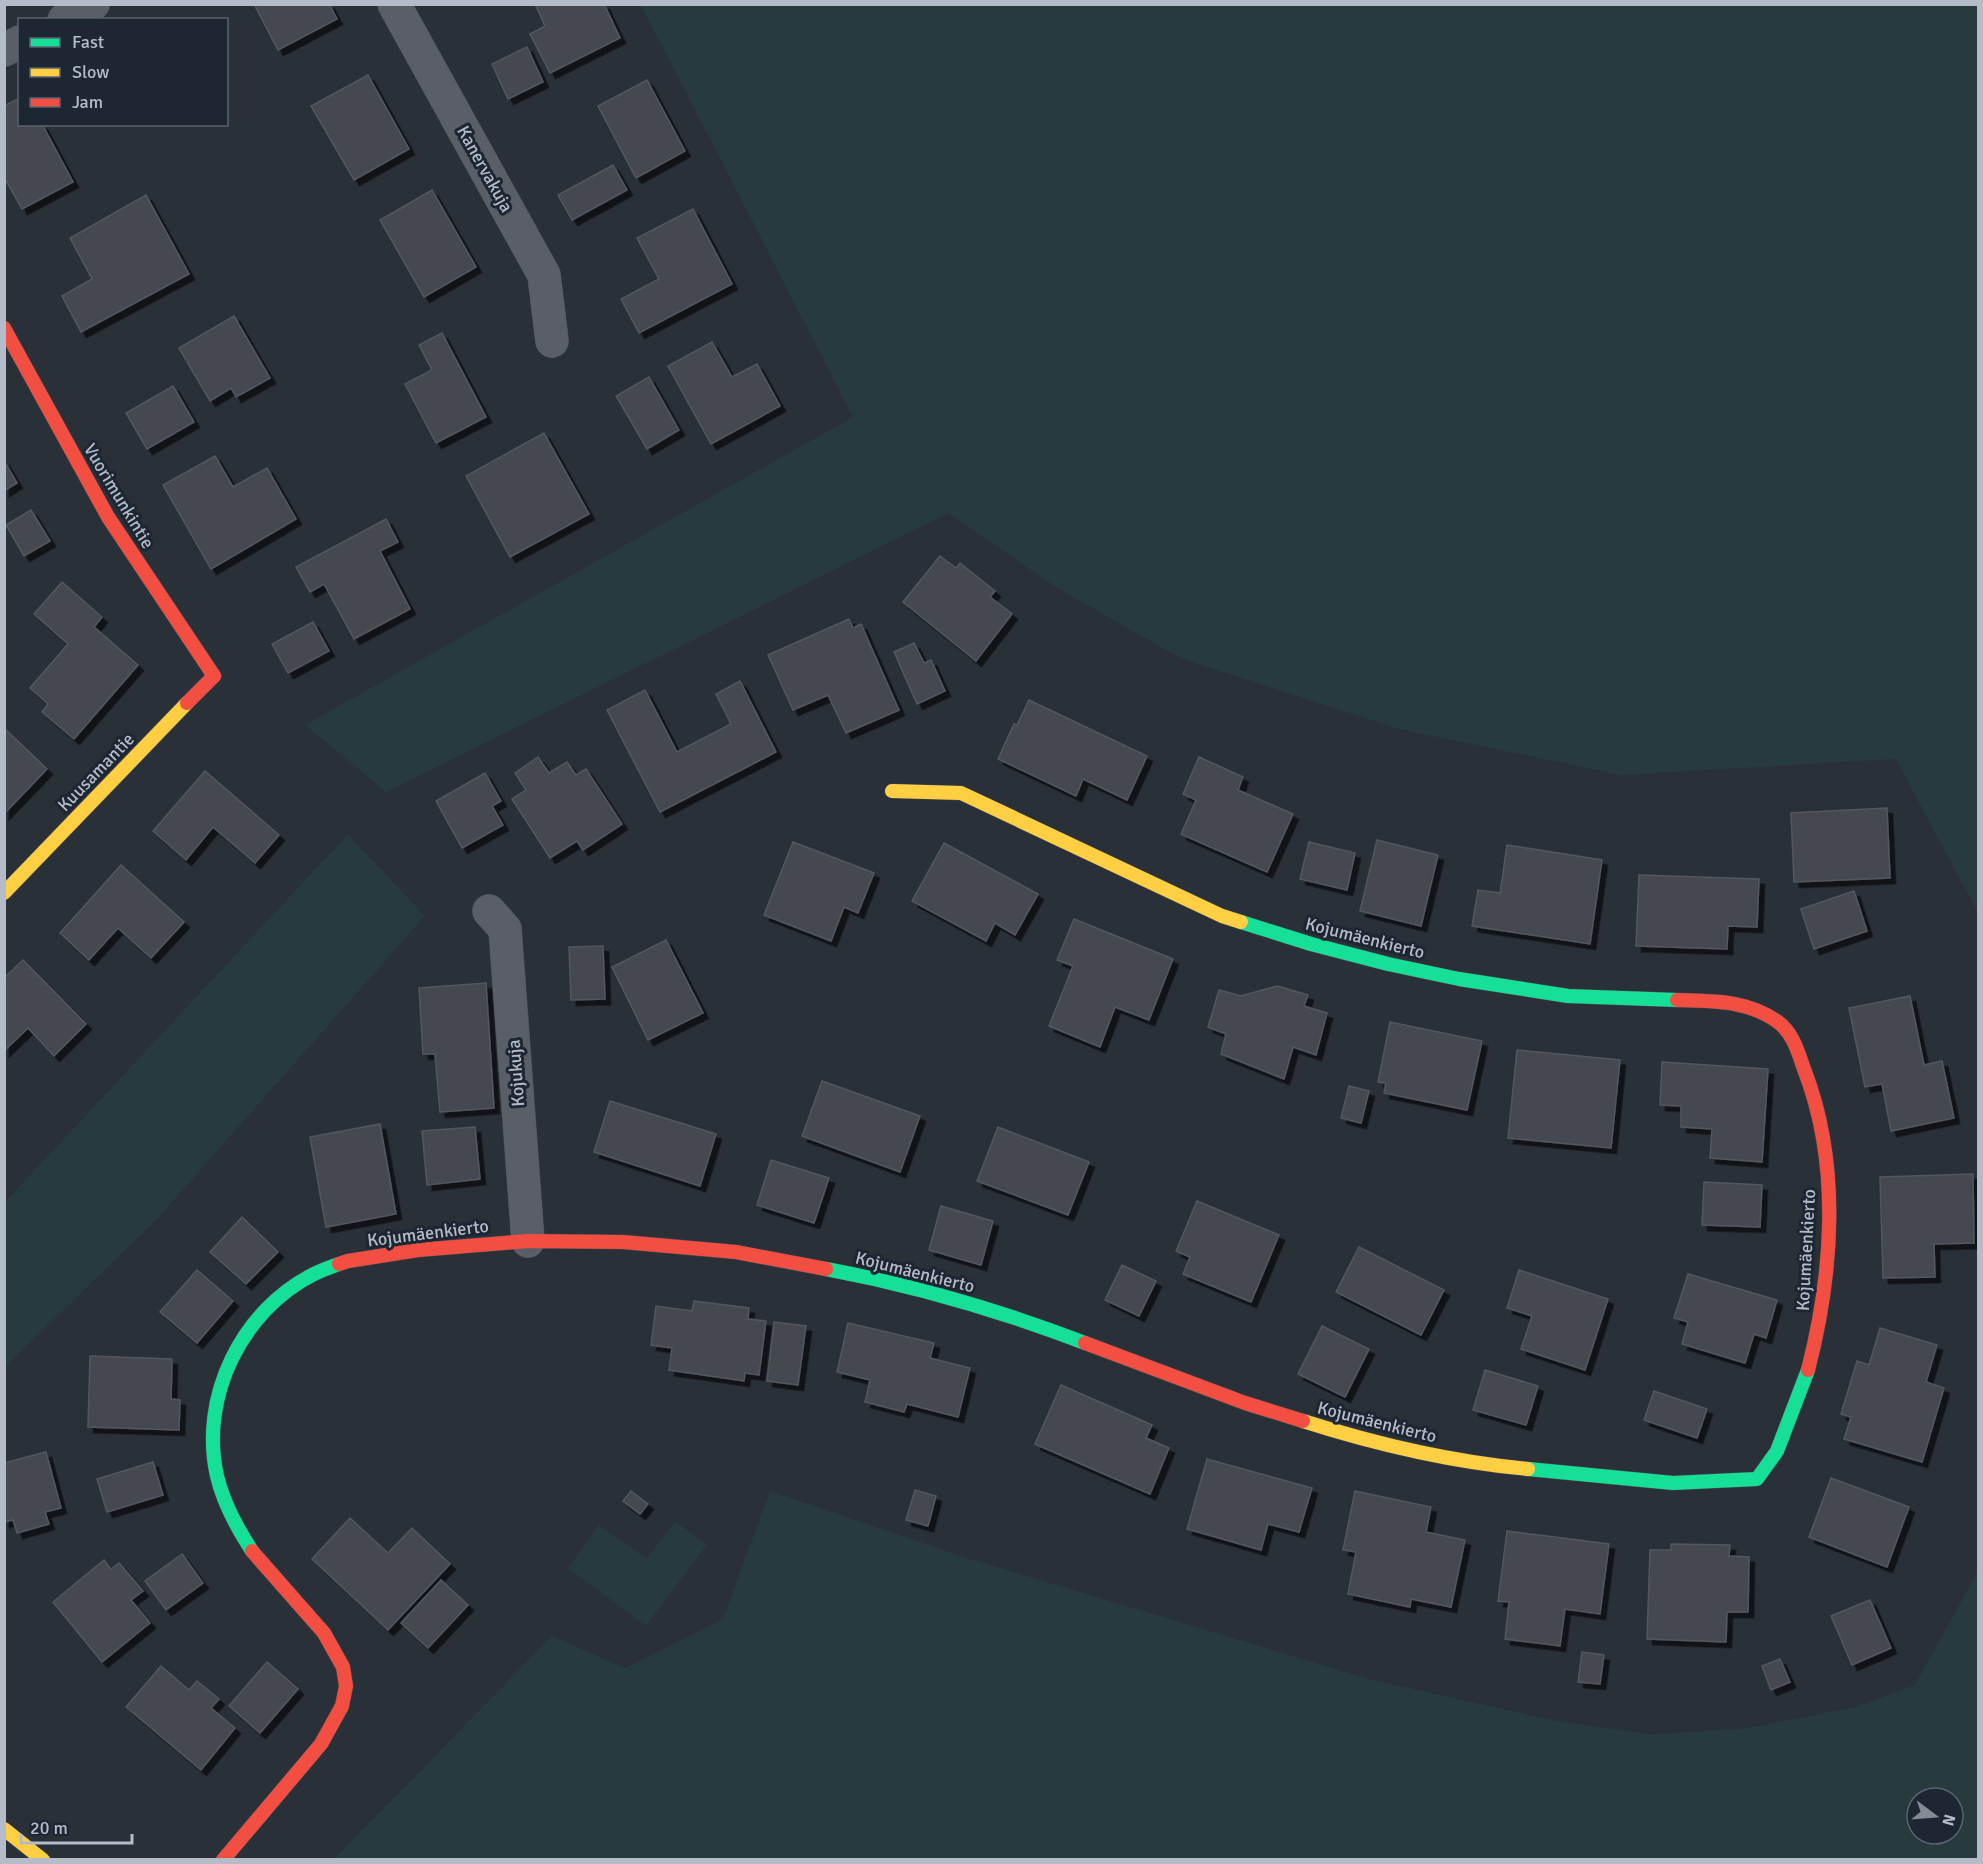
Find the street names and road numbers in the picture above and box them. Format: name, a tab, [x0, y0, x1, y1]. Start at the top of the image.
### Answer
street label: Kanervakuja	[452, 122, 518, 216]
street label: Vuorimunkintie	[79, 439, 159, 553]
street label: Kuusamantie	[53, 728, 139, 816]
street label: Kojumäenkierto	[1303, 913, 1427, 963]
street label: Kojukuja	[503, 1039, 529, 1107]
street label: Kojumäenkierto	[1792, 1188, 1820, 1312]
street label: Kojumäenkierto	[366, 1215, 490, 1251]
street label: Kojumäenkierto	[853, 1247, 977, 1297]
street label: Kojumäenkierto	[1315, 1397, 1439, 1447]

